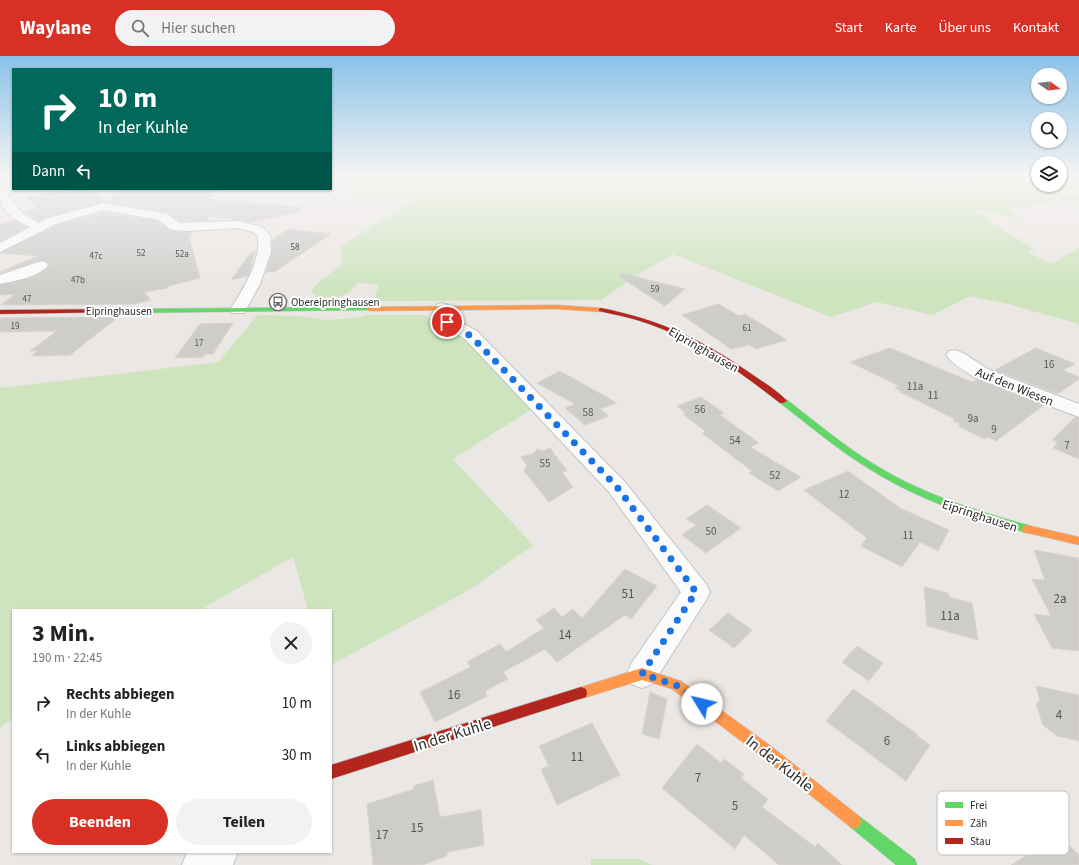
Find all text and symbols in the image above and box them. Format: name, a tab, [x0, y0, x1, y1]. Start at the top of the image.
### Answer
search box	[115, 10, 395, 46]
text: Waylane	[20, 15, 91, 42]
icon: search	[129, 17, 151, 39]
text: Hier suchen	[161, 18, 236, 39]
text: Start	[835, 18, 863, 38]
text: Karte	[885, 18, 916, 38]
text: Über uns	[938, 18, 991, 38]
text: Kontakt	[1013, 18, 1059, 38]
north arrow	[1031, 68, 1067, 104]
map controls	[1031, 68, 1067, 192]
text: 10 m	[98, 78, 157, 118]
icon: right	[32, 84, 84, 136]
button: search	[1031, 112, 1067, 148]
text: In der Kuhle	[98, 115, 188, 140]
button: layers	[1031, 156, 1067, 192]
icon: left	[73, 160, 95, 182]
text: Dann	[32, 161, 65, 182]
house number: 58	[291, 241, 300, 254]
house number: 52	[137, 247, 146, 260]
house number: 52a	[175, 248, 189, 261]
house number: 47c	[89, 250, 103, 263]
house number: 47b	[71, 274, 85, 287]
house number: 59	[651, 283, 660, 296]
bus stop icon: Obereipringhausen	[268, 292, 288, 312]
house number: 47	[23, 293, 32, 306]
place label: Obereipringhausen	[291, 295, 380, 310]
street label: Eipringhausen	[86, 304, 152, 319]
pin	[430, 305, 464, 339]
icon: arrive	[436, 311, 458, 333]
house number: 19	[11, 320, 20, 333]
street label: Eipringhausen	[665, 322, 742, 377]
house number: 61	[743, 322, 751, 335]
house number: 17	[195, 337, 204, 350]
house number: 16	[1044, 357, 1055, 372]
street label: Auf den Wiesen	[973, 363, 1056, 411]
house number: 11a	[907, 379, 923, 394]
house number: 11	[928, 388, 938, 403]
house number: 56	[695, 402, 706, 417]
house number: 58	[583, 405, 594, 420]
house number: 9a	[967, 411, 979, 426]
house number: 9	[991, 422, 997, 437]
house number: 54	[730, 433, 741, 448]
house number: 7	[1064, 438, 1070, 453]
house number: 55	[540, 456, 550, 471]
house number: 52	[770, 468, 780, 483]
house number: 12	[839, 487, 849, 502]
street label: Eipringhausen	[940, 495, 1020, 537]
house number: 50	[706, 524, 716, 539]
house number: 11	[903, 528, 913, 543]
house number: 51	[622, 585, 634, 603]
house number: 2a	[1053, 590, 1067, 608]
house number: 11a	[940, 607, 960, 625]
text: 3 Min.	[32, 616, 95, 651]
button: close	[270, 622, 312, 664]
house number: 14	[559, 626, 572, 644]
text: 190 m · 22:45	[32, 649, 102, 667]
position arrow	[681, 683, 723, 725]
text: Rechts abbiegen	[66, 684, 175, 705]
house number: 16	[448, 686, 460, 704]
icon: right	[32, 692, 54, 714]
text: 10 m	[282, 693, 312, 714]
text: In der Kuhle	[66, 705, 131, 723]
house number: 4	[1056, 706, 1063, 724]
street label: In der Kuhle	[411, 713, 494, 757]
street label: In der Kuhle	[741, 730, 818, 797]
house number: 6	[884, 732, 890, 750]
text: Links abbiegen	[66, 736, 165, 757]
icon: left	[32, 744, 54, 766]
text: 30 m	[282, 745, 312, 766]
house number: 11	[571, 748, 583, 766]
text: In der Kuhle	[66, 757, 131, 775]
house number: 7	[695, 769, 701, 787]
legend	[937, 791, 1069, 855]
house number: 5	[732, 797, 738, 815]
text: Frei	[970, 798, 987, 813]
button: Beenden	[32, 799, 168, 845]
button: Teilen	[176, 799, 312, 845]
text: Zäh	[970, 816, 987, 831]
house number: 15	[411, 819, 423, 837]
house number: 17	[376, 826, 388, 844]
text: Stau	[970, 834, 991, 849]

